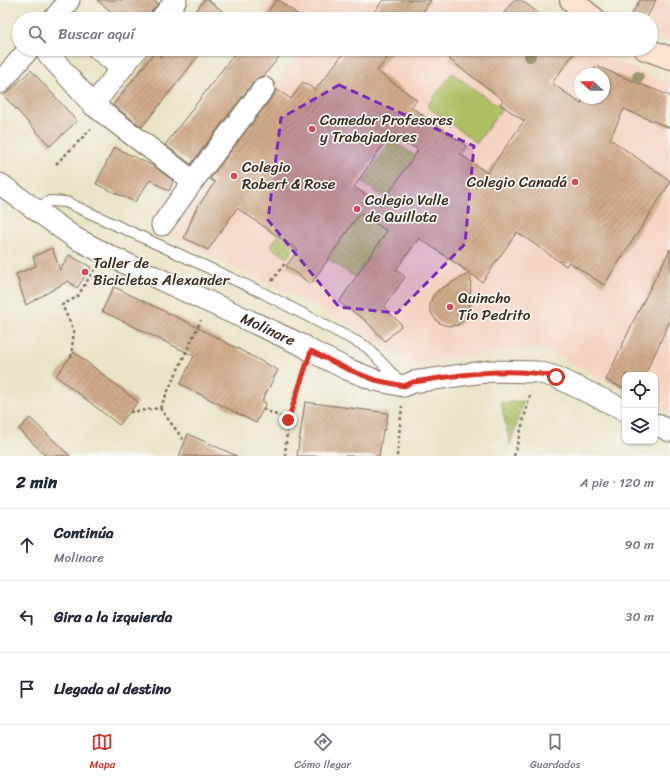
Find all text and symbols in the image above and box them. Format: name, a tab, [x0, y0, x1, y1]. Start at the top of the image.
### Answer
search box	[12, 12, 658, 56]
text: Buscar aquí	[58, 21, 135, 47]
icon: search	[26, 23, 48, 45]
north arrow	[574, 68, 610, 104]
place label: Comedor Profesores y Trabajadores	[320, 107, 453, 150]
marker: Comedor Profesores y Trabajadores	[307, 124, 317, 134]
place label: Colegio Robert & Rose	[242, 154, 336, 197]
place label: Colegio Canadá	[467, 169, 567, 195]
marker: Colegio Robert & Rose	[229, 171, 239, 181]
marker: Colegio Canadá	[570, 177, 580, 187]
place label: Colegio Valle de Quillota	[365, 187, 448, 230]
marker: Colegio Valle de Quillota	[352, 204, 362, 214]
place label: Taller de Bicicletas Alexander	[93, 250, 230, 293]
marker: Taller de Bicicletas Alexander	[80, 267, 90, 277]
place label: Quincho Tío Pedrito	[458, 285, 531, 328]
marker: Quincho Tío Pedrito	[445, 302, 455, 312]
street label: Molinare	[236, 305, 300, 353]
route start	[547, 368, 565, 386]
map controls	[622, 372, 658, 444]
button: locate	[622, 372, 658, 408]
button: layers	[622, 408, 658, 444]
route end	[279, 411, 297, 429]
text: 2 min	[16, 467, 57, 497]
text: A pie · 120 m	[580, 471, 654, 494]
text: Continúa	[54, 520, 113, 546]
text: 90 m	[624, 533, 654, 556]
icon: ahead	[16, 534, 38, 556]
text: Molinare	[54, 546, 104, 569]
text: Gira a la izquierda	[54, 604, 172, 630]
text: 30 m	[625, 605, 654, 628]
icon: left	[16, 606, 38, 628]
text: Llegada al destino	[54, 676, 171, 702]
icon: arrive	[16, 678, 38, 700]
tab: Mapa	[89, 731, 115, 774]
tab: Cómo llegar	[294, 731, 351, 774]
tab: Guardados	[530, 731, 581, 774]

